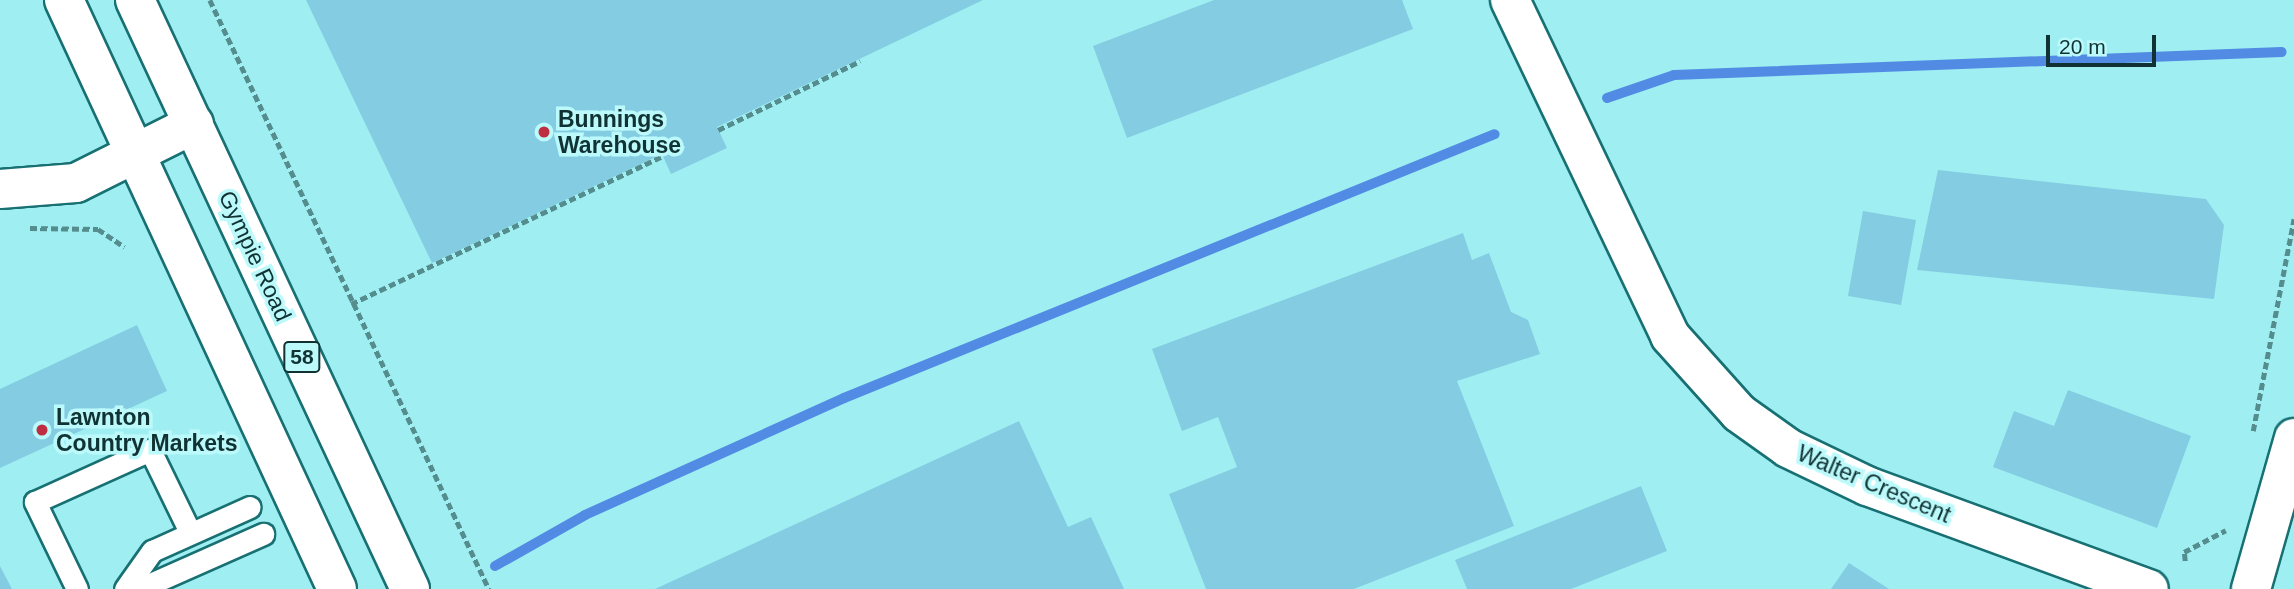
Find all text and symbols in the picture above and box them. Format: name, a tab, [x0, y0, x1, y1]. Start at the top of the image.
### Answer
scale bar	[2049, 21, 2159, 65]
text: 20 m	[2059, 35, 2106, 58]
place label: Bunnings Warehouse	[558, 105, 681, 159]
marker: Bunnings Warehouse	[536, 124, 552, 140]
street label: Gympie Road	[213, 186, 297, 326]
road number: 58	[283, 340, 321, 374]
place label: Lawnton Country Markets	[56, 403, 237, 457]
marker: Lawnton Country Markets	[34, 422, 50, 438]
street label: Walter Crescent	[1793, 439, 1955, 529]

